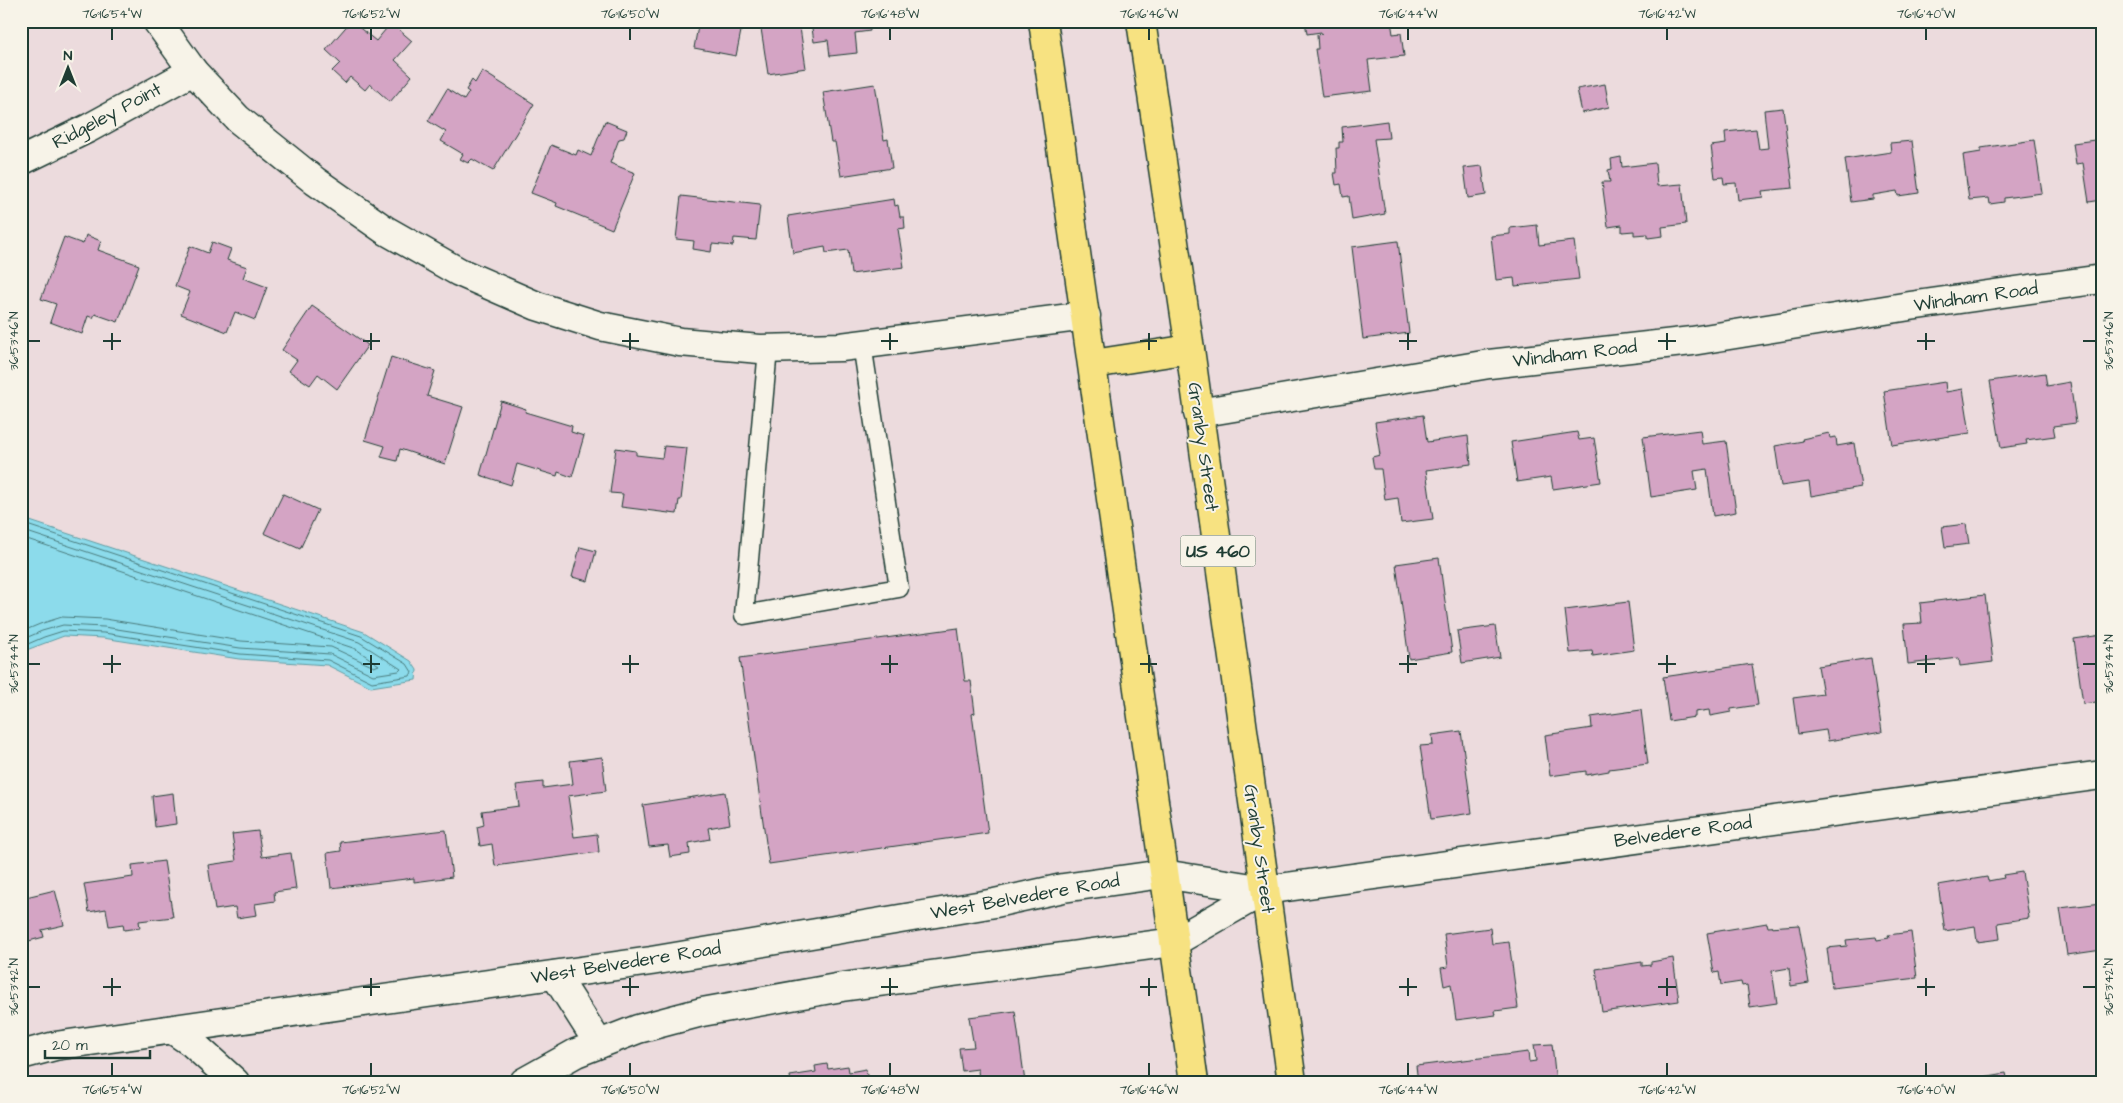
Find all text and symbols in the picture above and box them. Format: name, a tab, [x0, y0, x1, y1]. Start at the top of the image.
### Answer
text: 76°16'54"W	[82, 6, 142, 23]
text: 76°16'52"W	[342, 6, 401, 23]
text: 76°16'50"W	[601, 6, 660, 23]
text: 76°16'48"W	[861, 6, 920, 23]
text: 76°16'46"W	[1120, 6, 1179, 23]
text: 76°16'44"W	[1378, 6, 1438, 23]
text: 76°16'42"W	[1638, 6, 1697, 23]
text: 76°16'40"W	[1897, 6, 1956, 23]
north arrow	[42, 42, 92, 92]
text: N	[64, 46, 73, 66]
street label: Ridgeley Point	[48, 76, 167, 157]
street label: Windham Road	[1912, 275, 2040, 319]
text: 36°53'46"N	[6, 311, 23, 370]
text: 36°53'46"N	[2101, 311, 2118, 370]
street label: Windham Road	[1511, 333, 1639, 375]
street label: Granby Street	[1180, 381, 1225, 514]
road number: US 460	[1180, 536, 1256, 566]
text: 36°53'44"N	[6, 634, 23, 694]
text: 36°53'44"N	[2101, 634, 2118, 694]
street label: Granby Street	[1236, 783, 1281, 916]
street label: Belvedere Road	[1612, 809, 1754, 855]
street label: West Belvedere Road	[928, 867, 1122, 927]
street label: West Belvedere Road	[529, 935, 723, 991]
text: 36°53'42"N	[6, 957, 23, 1016]
text: 36°53'42"N	[2101, 957, 2118, 1016]
scale bar	[45, 1028, 150, 1060]
text: 20 m	[52, 1035, 88, 1056]
text: 76°16'54"W	[82, 1082, 142, 1099]
text: 76°16'52"W	[342, 1082, 401, 1099]
text: 76°16'50"W	[601, 1082, 660, 1099]
text: 76°16'48"W	[861, 1082, 920, 1099]
text: 76°16'46"W	[1120, 1082, 1179, 1099]
text: 76°16'44"W	[1378, 1082, 1438, 1099]
text: 76°16'42"W	[1638, 1082, 1697, 1099]
text: 76°16'40"W	[1897, 1082, 1956, 1099]

